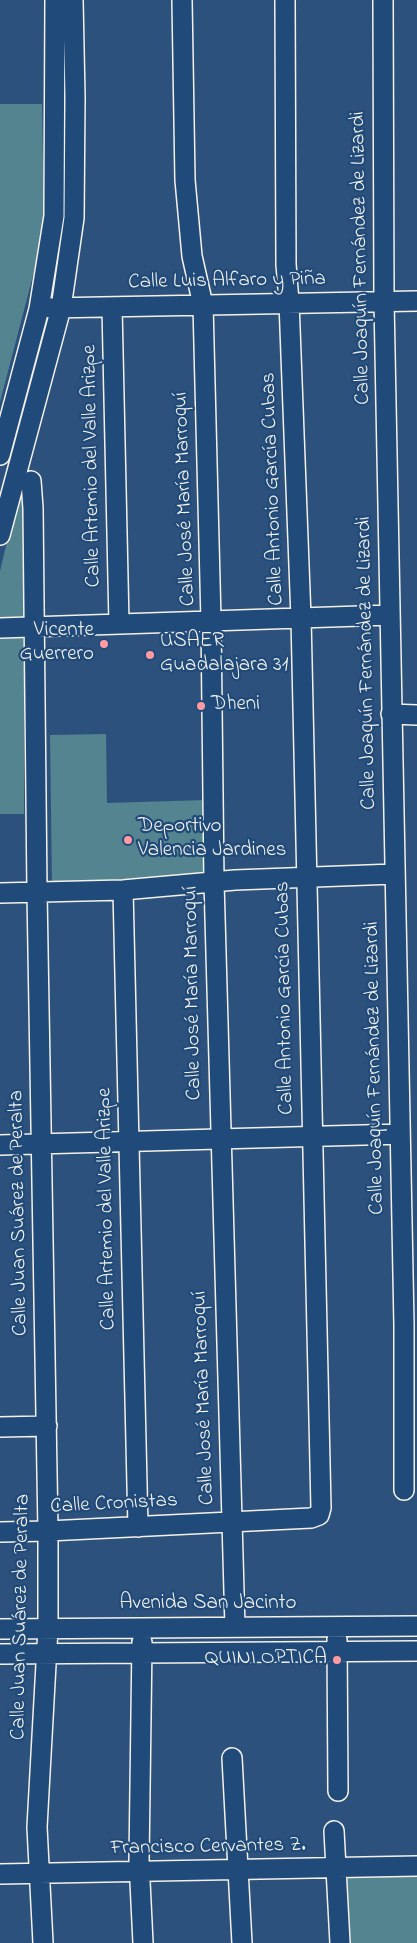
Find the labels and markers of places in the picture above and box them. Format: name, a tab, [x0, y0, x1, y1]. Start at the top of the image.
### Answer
place label: Vicente Guerrero	[20, 619, 94, 669]
place label: USAER Guadalajara 31	[160, 630, 288, 680]
marker: Vicente Guerrero	[98, 638, 110, 650]
marker: USAER Guadalajara 31	[144, 649, 156, 661]
place label: Dheni	[211, 693, 260, 719]
marker: Dheni	[195, 700, 207, 712]
place label: Deportivo Valencia Jardines	[138, 815, 286, 865]
marker: Deportivo Valencia Jardines	[122, 834, 134, 846]
place label: QUINI OPTICA	[205, 1647, 327, 1673]
marker: QUINI OPTICA	[331, 1654, 343, 1666]

